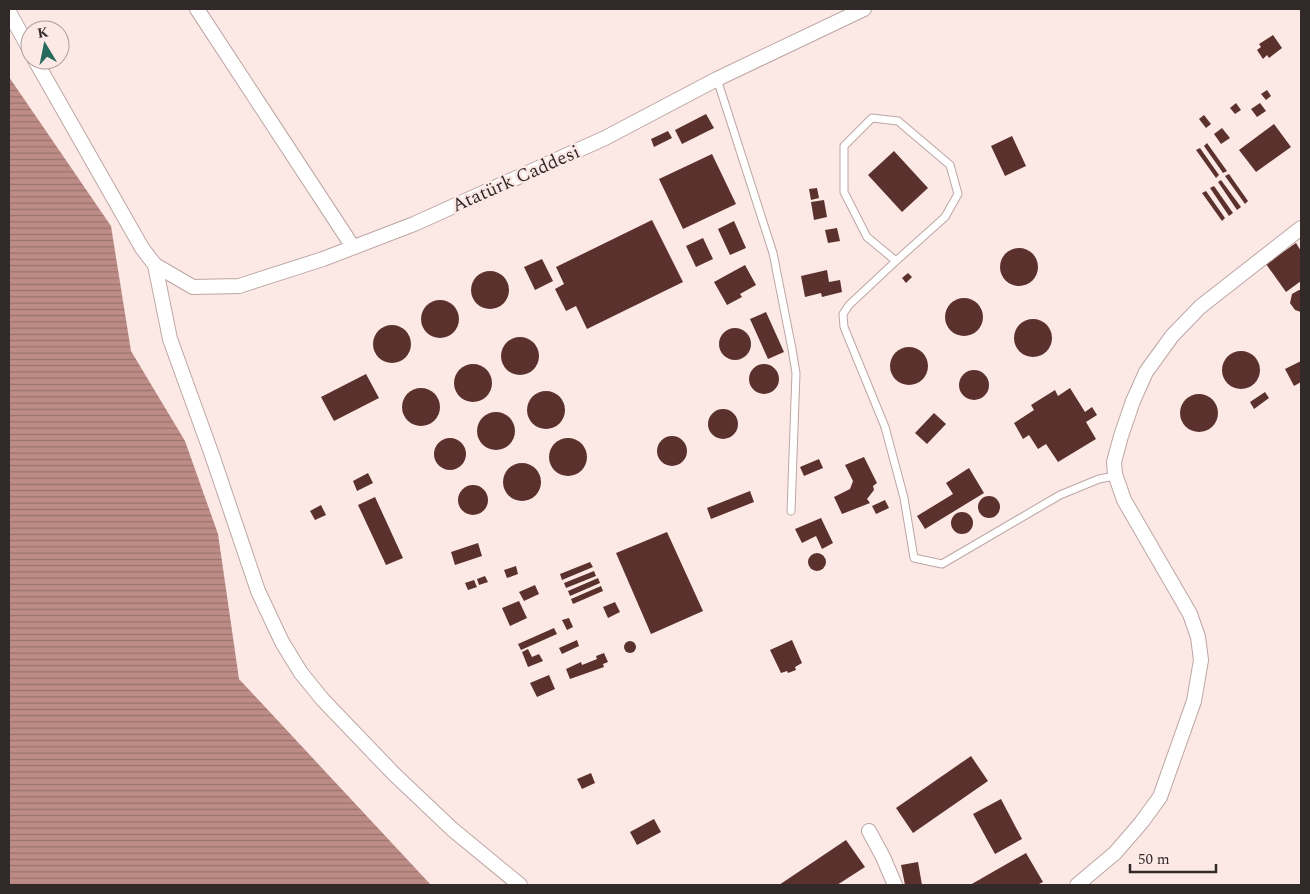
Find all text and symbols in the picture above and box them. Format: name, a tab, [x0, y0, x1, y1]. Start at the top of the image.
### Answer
north arrow	[20, 20, 70, 70]
text: K	[36, 21, 50, 44]
street label: Atatürk Caddesi	[447, 138, 585, 220]
scale bar	[1130, 842, 1216, 874]
text: 50 m	[1138, 848, 1170, 871]

